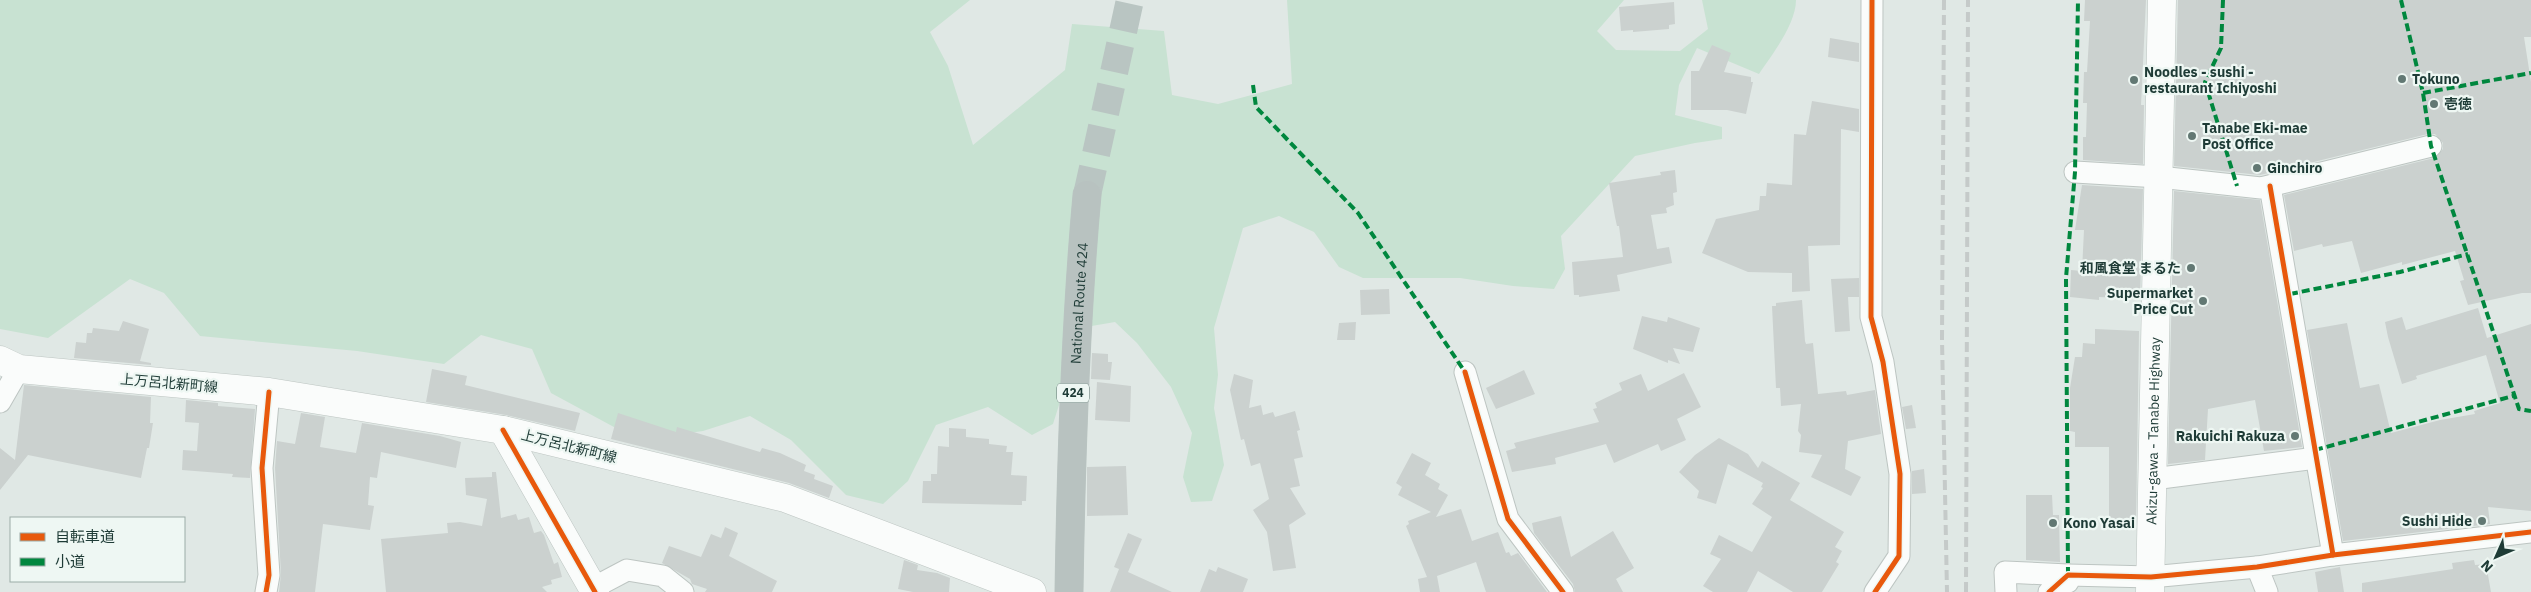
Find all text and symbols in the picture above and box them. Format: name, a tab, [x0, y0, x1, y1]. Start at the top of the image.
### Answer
place label: Noodles - sushi - restaurant Ichiyoshi	[2144, 63, 2277, 97]
place label: Tokuno	[2412, 70, 2460, 88]
marker: Tokuno	[2396, 73, 2408, 85]
marker: Noodles - sushi - restaurant Ichiyoshi	[2128, 74, 2140, 86]
place label: 壱徳	[2444, 95, 2472, 113]
marker: 壱徳	[2428, 98, 2440, 110]
place label: Tanabe Eki-mae Post Office	[2202, 119, 2308, 153]
marker: Tanabe Eki-mae Post Office	[2186, 130, 2198, 142]
place label: Ginchiro	[2267, 159, 2323, 177]
marker: Ginchiro	[2251, 162, 2263, 174]
street label: National Route 424	[1067, 242, 1092, 364]
place label: 和風食堂 まるた	[2080, 259, 2181, 277]
marker: 和風食堂 まるた	[2185, 262, 2197, 274]
place label: Supermarket Price Cut	[2107, 284, 2193, 318]
marker: Supermarket Price Cut	[2197, 295, 2209, 307]
street label: Akizu-gawa - Tanabe Highway	[2142, 337, 2164, 525]
street label: 上万呂北新町線	[119, 370, 219, 396]
road number: 424	[1057, 383, 1089, 402]
street label: 上万呂北新町線	[519, 425, 619, 467]
place label: Rakuichi Rakuza	[2176, 427, 2285, 445]
marker: Rakuichi Rakuza	[2289, 430, 2301, 442]
place label: Sushi Hide	[2402, 512, 2472, 530]
place label: Kono Yasai	[2063, 514, 2135, 532]
marker: Sushi Hide	[2476, 515, 2488, 527]
legend	[10, 517, 185, 582]
marker: Kono Yasai	[2047, 517, 2059, 529]
text: 自転車道	[55, 527, 115, 546]
north arrow	[2471, 532, 2521, 582]
text: 小道	[55, 552, 85, 571]
text: N	[2477, 556, 2497, 576]

